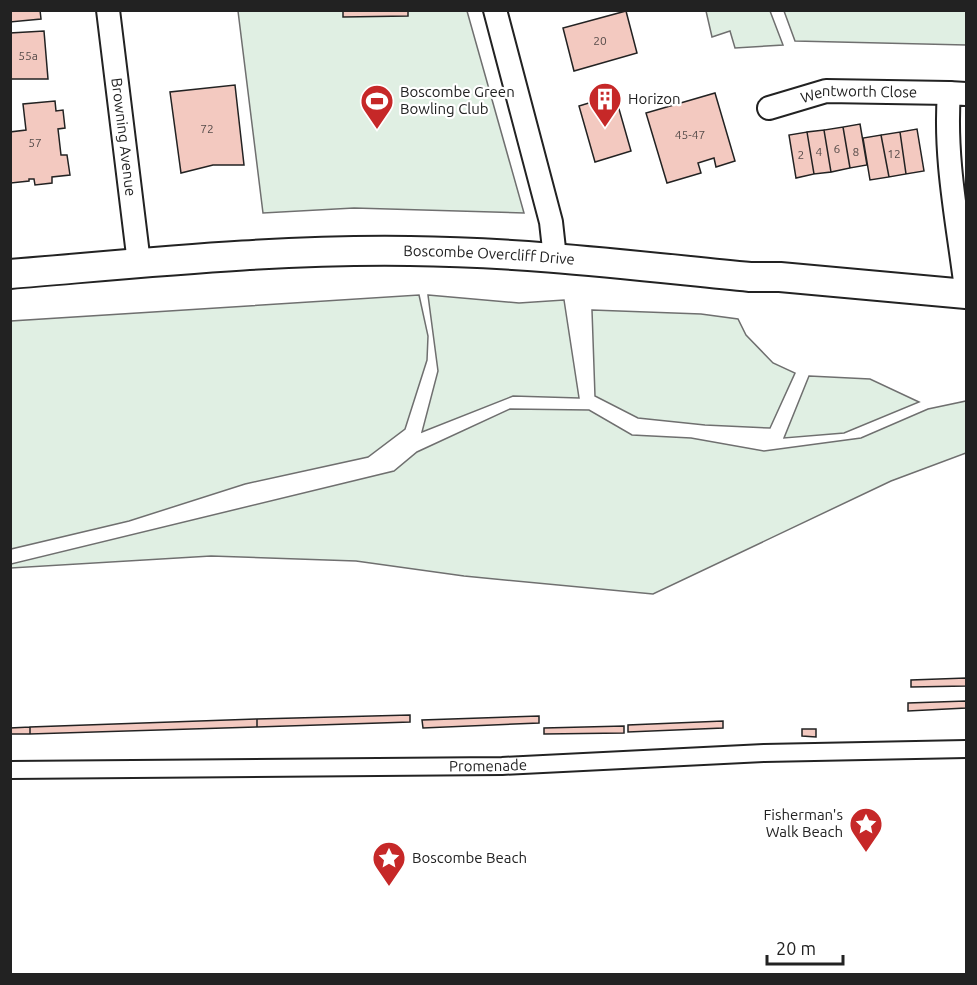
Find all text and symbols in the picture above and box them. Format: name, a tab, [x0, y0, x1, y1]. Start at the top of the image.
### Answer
house number: 20	[593, 34, 607, 47]
house number: 55a	[18, 49, 38, 62]
street label: Browning Avenue	[108, 77, 140, 197]
building icon: Horizon	[587, 81, 623, 128]
street label: Wentworth Close	[798, 82, 917, 106]
sports icon: Boscombe Green Bowling Club	[359, 83, 395, 130]
place label: Boscombe Green Bowling Club	[400, 83, 515, 117]
place label: Horizon	[628, 90, 681, 107]
house number: 72	[200, 122, 214, 135]
house number: 45-47	[675, 128, 705, 141]
house number: 57	[28, 136, 42, 149]
house number: 6	[834, 142, 841, 155]
house number: 4	[816, 145, 823, 158]
house number: 8	[853, 145, 860, 158]
house number: 12	[887, 147, 901, 160]
house number: 2	[798, 148, 804, 161]
street label: Boscombe Overcliff Drive	[403, 242, 576, 268]
street label: Promenade	[449, 756, 527, 774]
place label: Fisherman's Walk Beach	[763, 806, 843, 840]
place icon: Fisherman's Walk Beach	[848, 806, 884, 853]
place icon: Boscombe Beach	[371, 840, 407, 887]
place label: Boscombe Beach	[412, 849, 527, 866]
scale bar	[767, 928, 844, 966]
text: 20 m	[776, 938, 816, 958]

